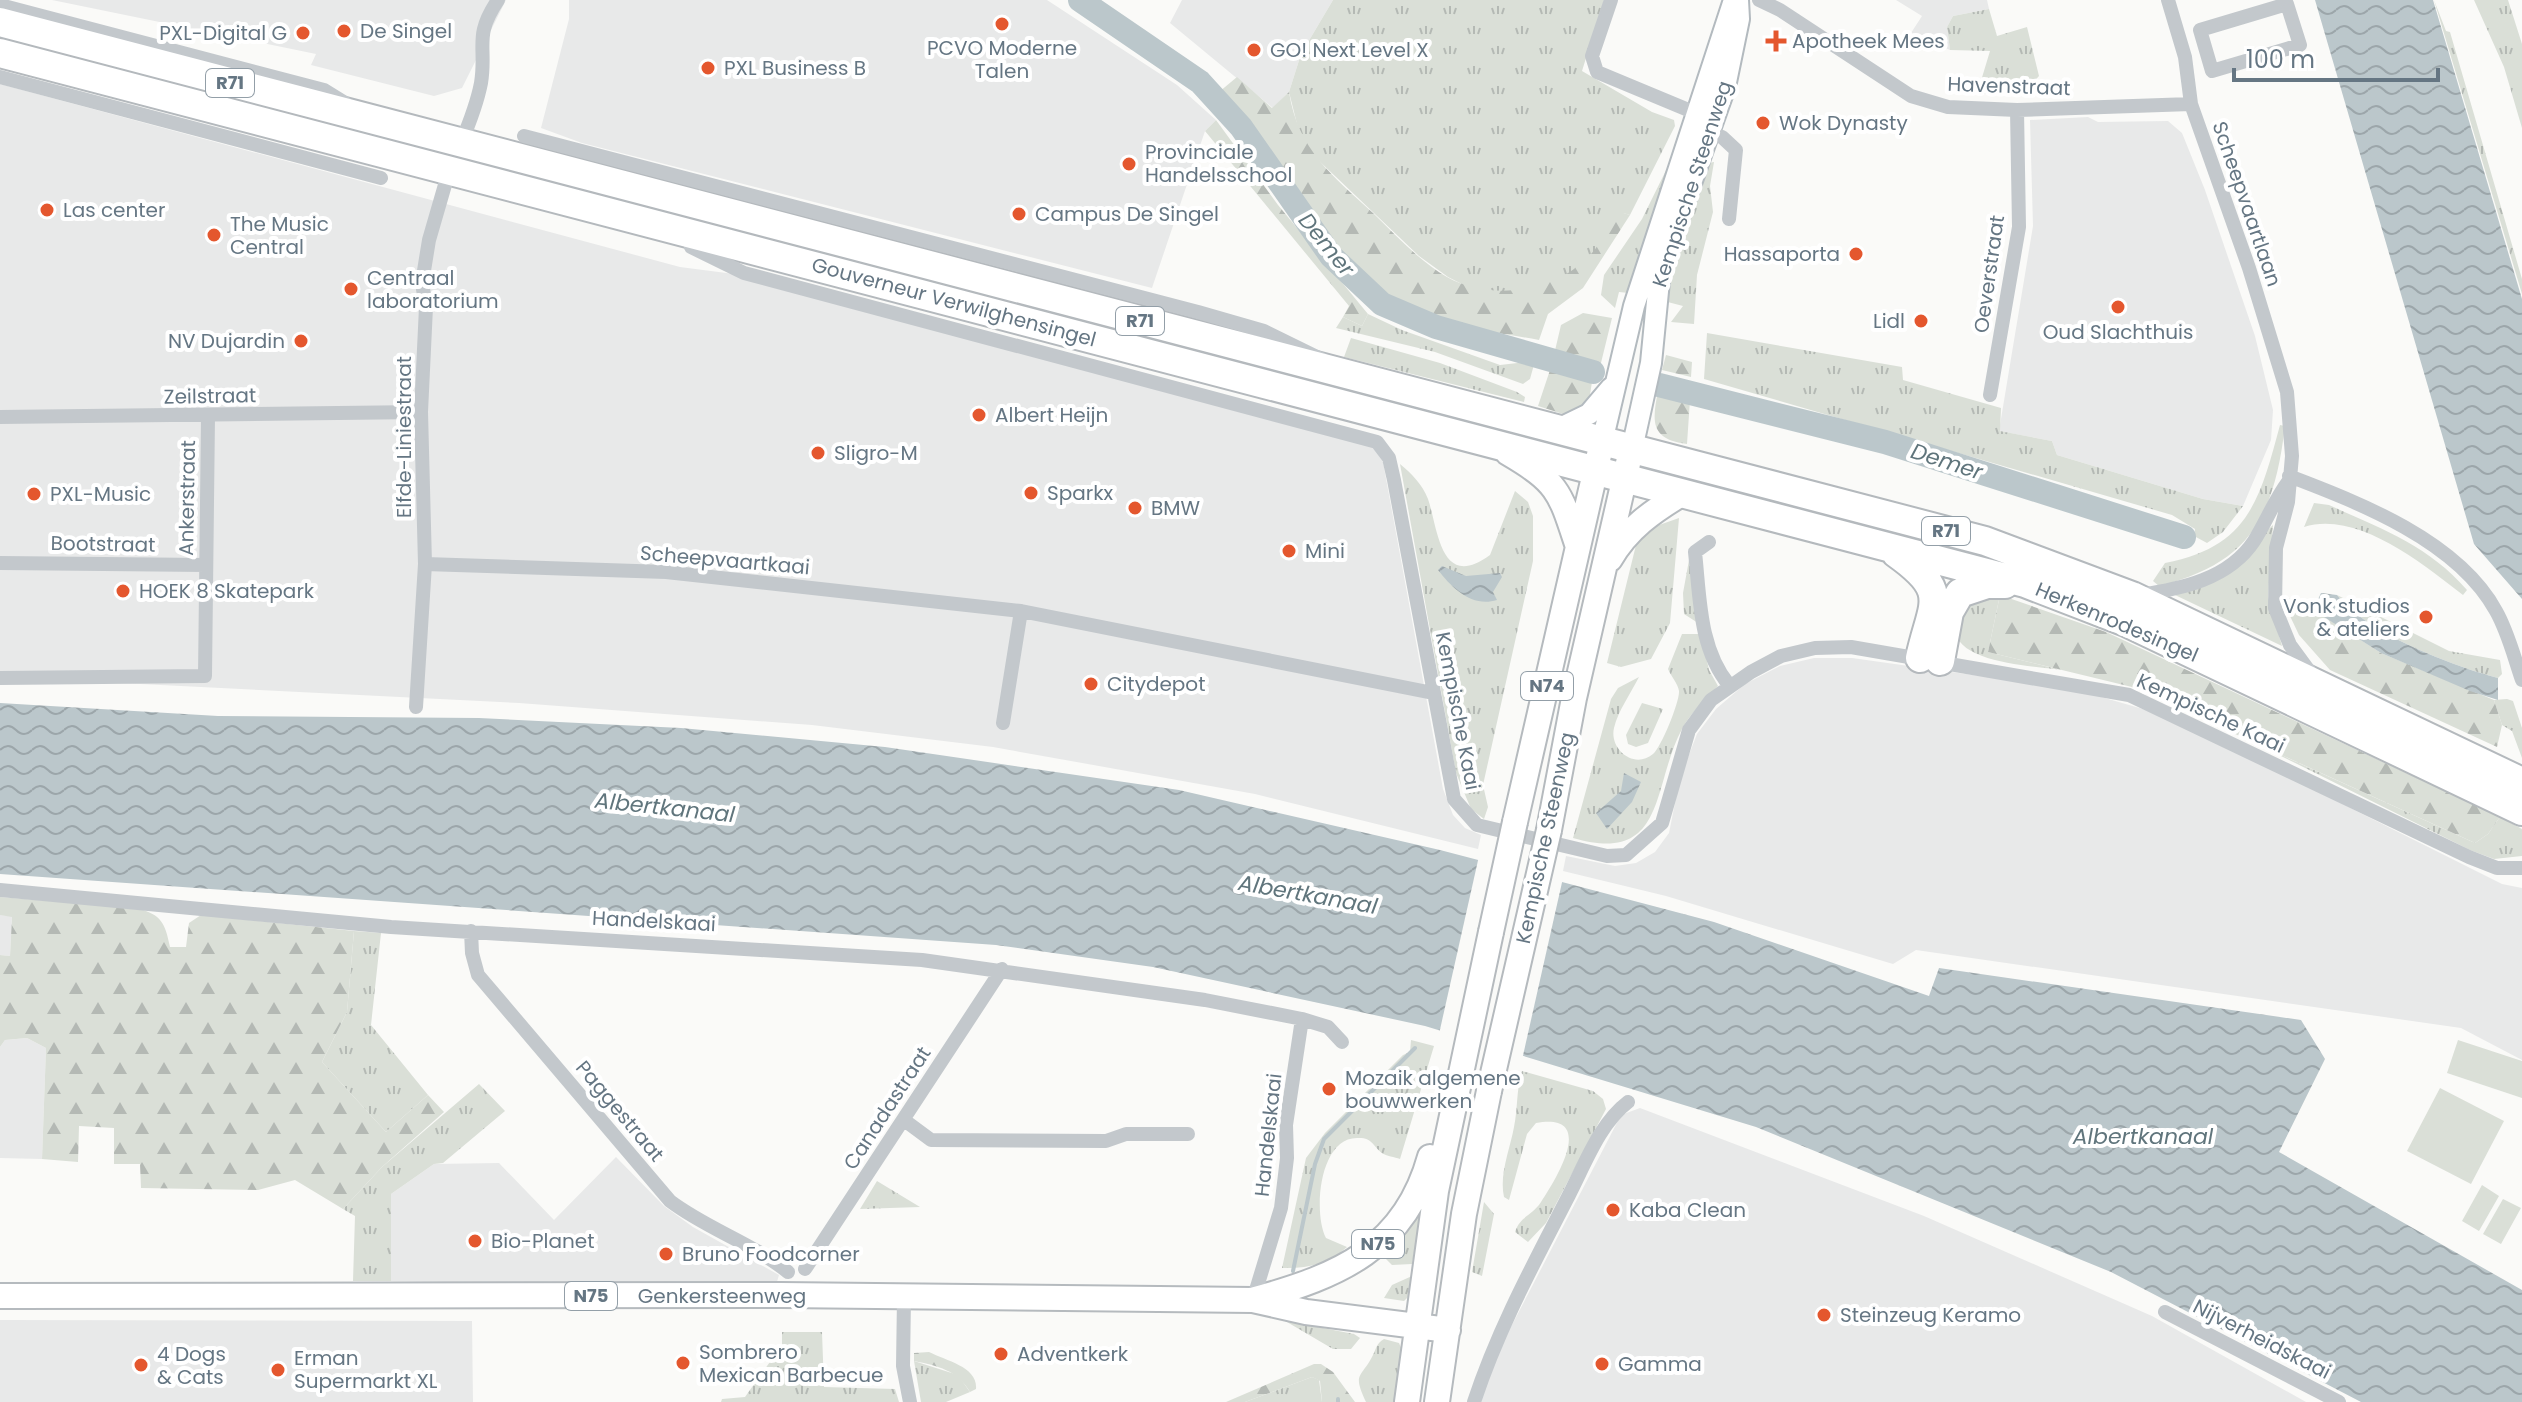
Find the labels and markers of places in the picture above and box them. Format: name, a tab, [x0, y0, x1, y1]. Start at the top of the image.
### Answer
marker: PCVO Moderne Talen	[993, 15, 1011, 33]
place label: De Singel	[360, 17, 452, 45]
place label: PXL-Digital G	[159, 19, 287, 47]
marker: De Singel	[335, 22, 353, 40]
marker: PXL-Digital G	[294, 24, 312, 42]
place label: Apotheek Mees	[1792, 27, 1945, 55]
marker: Apotheek Mees	[1767, 32, 1785, 50]
place label: PCVO Moderne Talen	[927, 34, 1077, 85]
place label: GO! Next Level X	[1270, 36, 1429, 64]
marker: GO! Next Level X	[1245, 41, 1263, 59]
place label: PXL Business B	[724, 54, 866, 82]
marker: PXL Business B	[699, 59, 717, 77]
place label: Wok Dynasty	[1779, 109, 1908, 137]
marker: Wok Dynasty	[1754, 114, 1772, 132]
place label: Provinciale Handelsschool	[1145, 138, 1292, 189]
marker: Provinciale Handelsschool	[1120, 155, 1138, 173]
place label: Las center	[63, 196, 165, 224]
place label: Campus De Singel	[1035, 200, 1219, 228]
marker: Las center	[38, 201, 56, 219]
marker: Campus De Singel	[1010, 205, 1028, 223]
place label: The Music Central	[230, 210, 329, 261]
marker: The Music Central	[205, 226, 223, 244]
place label: Hassaporta	[1724, 240, 1840, 268]
marker: Hassaporta	[1847, 245, 1865, 263]
place label: Centraal laboratorium	[367, 264, 499, 315]
marker: Centraal laboratorium	[342, 280, 360, 298]
marker: Oud Slachthuis	[2109, 298, 2127, 316]
place label: Lidl	[1873, 307, 1905, 335]
marker: Lidl	[1912, 312, 1930, 330]
place label: Oud Slachthuis	[2043, 318, 2193, 346]
place label: NV Dujardin	[168, 327, 285, 355]
marker: NV Dujardin	[292, 332, 310, 350]
place label: Albert Heijn	[995, 401, 1108, 429]
marker: Albert Heijn	[970, 406, 988, 424]
place label: Sligro-M	[834, 439, 918, 467]
marker: Sligro-M	[809, 444, 827, 462]
place label: Sparkx	[1047, 479, 1114, 507]
place label: PXL-Music	[50, 480, 151, 508]
marker: Sparkx	[1022, 484, 1040, 502]
marker: PXL-Music	[25, 485, 43, 503]
place label: BMW	[1151, 494, 1200, 522]
marker: BMW	[1126, 499, 1144, 517]
place label: Mini	[1305, 537, 1345, 565]
marker: Mini	[1280, 542, 1298, 560]
place label: HOEK 8 Skatepark	[139, 577, 315, 605]
marker: HOEK 8 Skatepark	[114, 582, 132, 600]
place label: Vonk studios & ateliers	[2283, 592, 2410, 643]
marker: Vonk studios & ateliers	[2417, 608, 2435, 626]
place label: Citydepot	[1107, 670, 1205, 698]
marker: Citydepot	[1082, 675, 1100, 693]
place label: Mozaik algemene bouwwerken	[1345, 1064, 1521, 1115]
marker: Mozaik algemene bouwwerken	[1320, 1080, 1338, 1098]
place label: Kaba Clean	[1629, 1196, 1746, 1224]
marker: Kaba Clean	[1604, 1201, 1622, 1219]
place label: Bio-Planet	[491, 1227, 595, 1255]
marker: Bio-Planet	[466, 1232, 484, 1250]
place label: Bruno Foodcorner	[682, 1240, 860, 1268]
marker: Bruno Foodcorner	[657, 1245, 675, 1263]
place label: Steinzeug Keramo	[1840, 1301, 2021, 1329]
marker: Steinzeug Keramo	[1815, 1306, 1833, 1324]
place label: Sombrero Mexican Barbecue	[699, 1338, 883, 1389]
place label: 4 Dogs & Cats	[157, 1340, 226, 1391]
place label: Adventkerk	[1017, 1340, 1129, 1368]
place label: Erman Supermarkt XL	[294, 1344, 438, 1395]
marker: Adventkerk	[992, 1345, 1010, 1363]
place label: Gamma	[1618, 1350, 1702, 1378]
marker: Sombrero Mexican Barbecue	[674, 1354, 692, 1372]
marker: Gamma	[1593, 1355, 1611, 1373]
marker: 4 Dogs & Cats	[132, 1356, 150, 1374]
marker: Erman Supermarkt XL	[269, 1361, 287, 1379]

